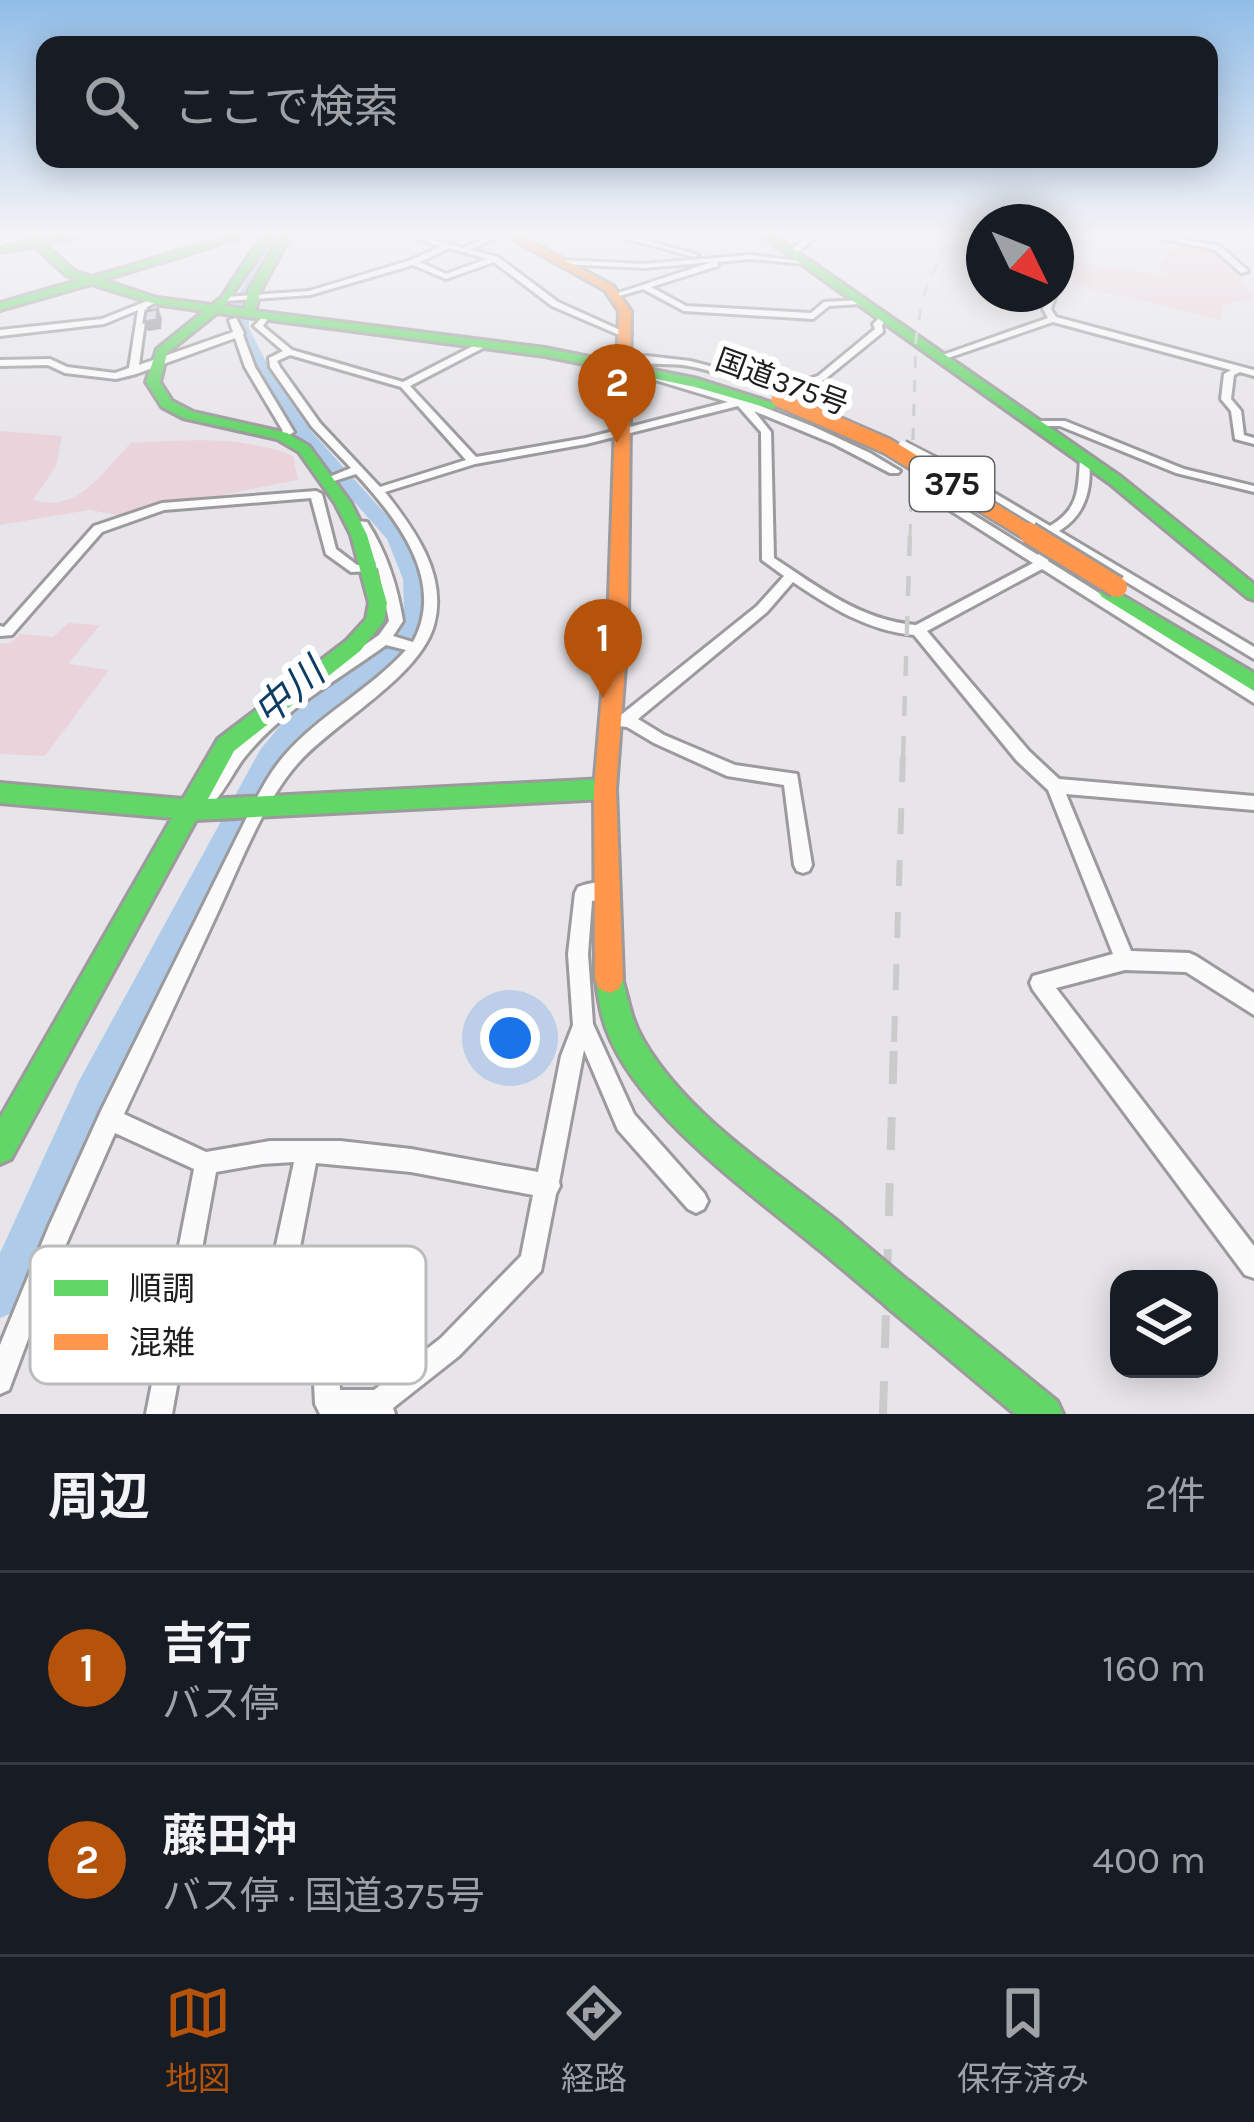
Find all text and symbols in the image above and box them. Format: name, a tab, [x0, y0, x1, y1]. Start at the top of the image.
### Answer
search box	[36, 36, 1218, 168]
icon: search	[78, 69, 144, 135]
text: ここで検索	[174, 81, 399, 133]
north arrow	[966, 204, 1074, 312]
street label: 国道375号	[711, 341, 853, 423]
pin: 2	[578, 344, 656, 443]
road number: 375	[910, 457, 994, 511]
pin: 1	[564, 599, 642, 698]
water label: 中川	[244, 646, 337, 735]
your location	[480, 1008, 540, 1068]
legend	[30, 1246, 426, 1384]
text: 順調	[129, 1270, 195, 1308]
map controls	[1110, 1270, 1218, 1378]
button: layers	[1110, 1270, 1218, 1378]
text: 混雑	[129, 1324, 195, 1362]
text: 周辺	[48, 1467, 150, 1527]
text: 2件	[1144, 1473, 1206, 1519]
text: 吉行	[162, 1618, 252, 1670]
text: 1	[80, 1645, 94, 1691]
text: 160 m	[1102, 1645, 1206, 1691]
text: バス停	[162, 1681, 279, 1727]
text: 藤田沖	[162, 1810, 297, 1862]
text: 2	[75, 1837, 99, 1883]
text: 400 m	[1092, 1837, 1206, 1883]
text: バス停 · 国道375号	[162, 1873, 485, 1919]
tab: 地図	[165, 1980, 231, 2100]
tab: 経路	[561, 1980, 627, 2100]
tab: 保存済み	[957, 1980, 1089, 2100]

